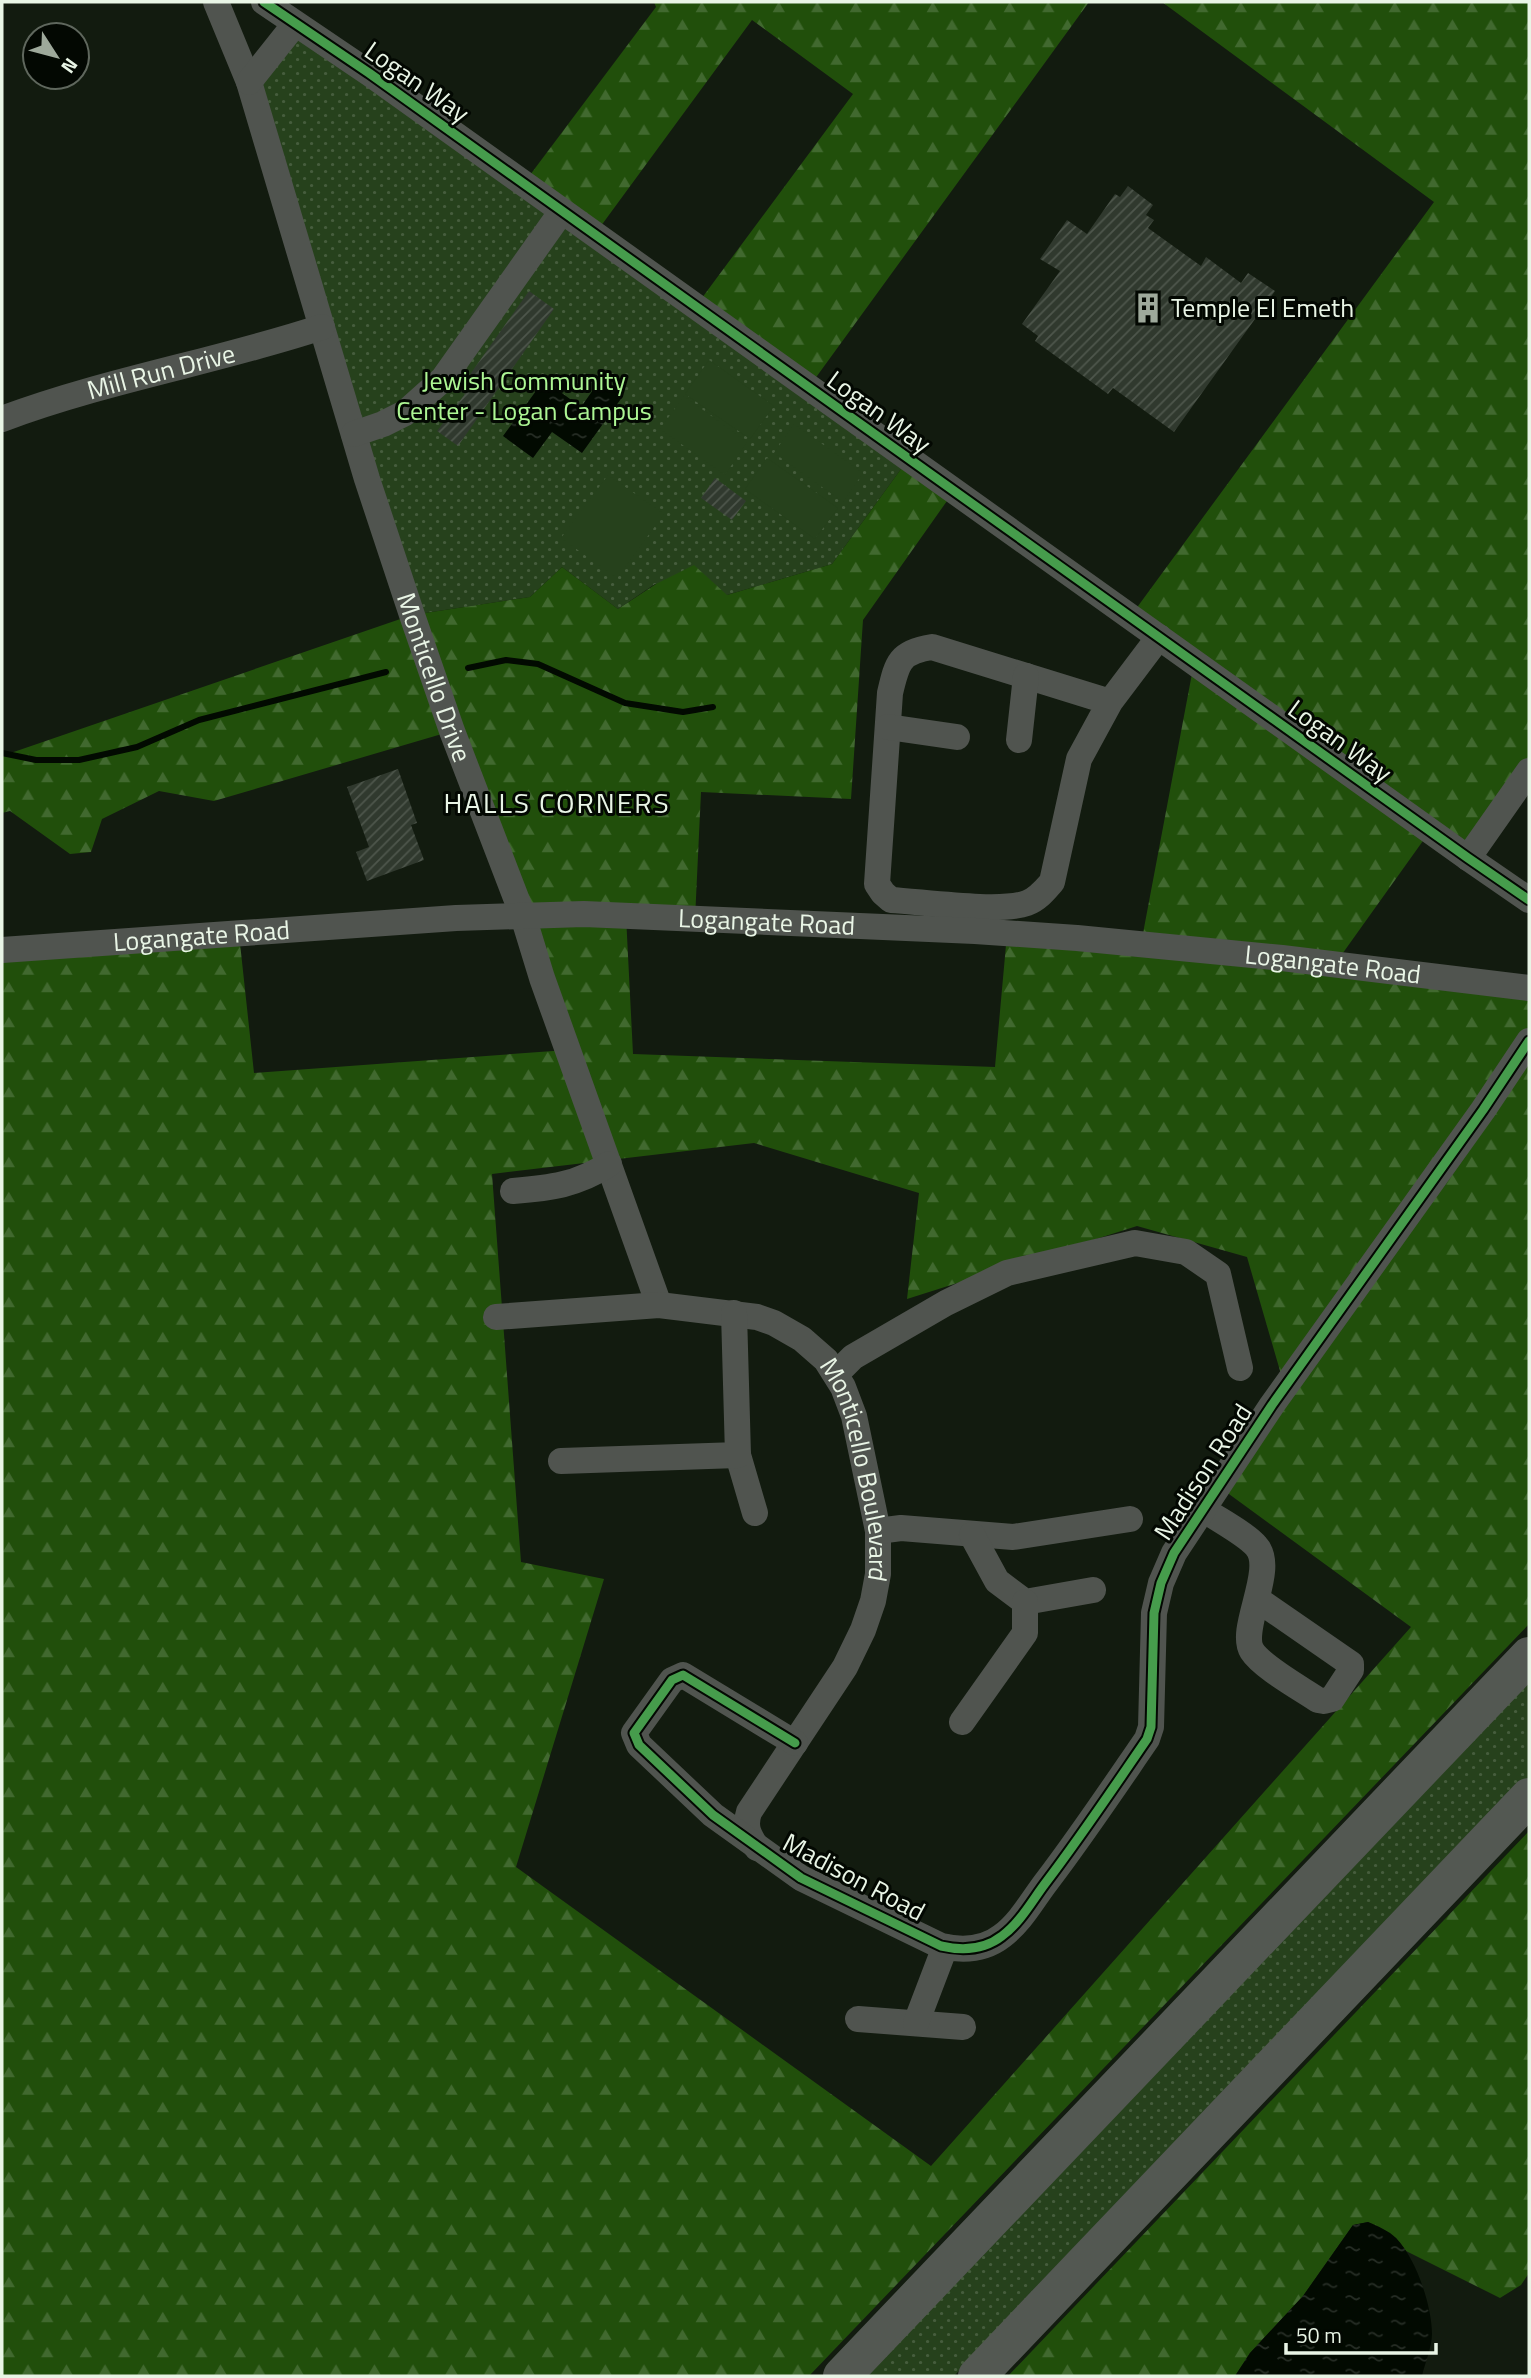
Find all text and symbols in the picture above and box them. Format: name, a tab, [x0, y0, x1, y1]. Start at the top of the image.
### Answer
north arrow	[21, 21, 91, 91]
street label: Logan Way	[357, 31, 478, 132]
text: N	[55, 52, 86, 80]
place label: Temple El Emeth	[1171, 288, 1354, 327]
building icon: Temple El Emeth	[1131, 291, 1165, 325]
street label: Mill Run Drive	[82, 333, 239, 409]
street label: Logan Way	[819, 360, 939, 463]
park label: Jewish Community Center - Logan Campus	[396, 361, 652, 430]
street label: Monticello Drive	[387, 587, 482, 767]
street label: Logan Way	[1280, 689, 1400, 792]
district label: HALLS CORNERS	[443, 781, 671, 824]
street label: Logangate Road	[677, 898, 856, 945]
street label: Logangate Road	[112, 910, 291, 961]
street label: Logangate Road	[1243, 934, 1423, 994]
street label: Monticello Boulevard	[810, 1350, 899, 1585]
street label: Madison Road	[1144, 1396, 1261, 1548]
street label: Madison Road	[776, 1823, 932, 1930]
scale bar	[1286, 2312, 1436, 2356]
text: 50 m	[1296, 2319, 1342, 2351]

